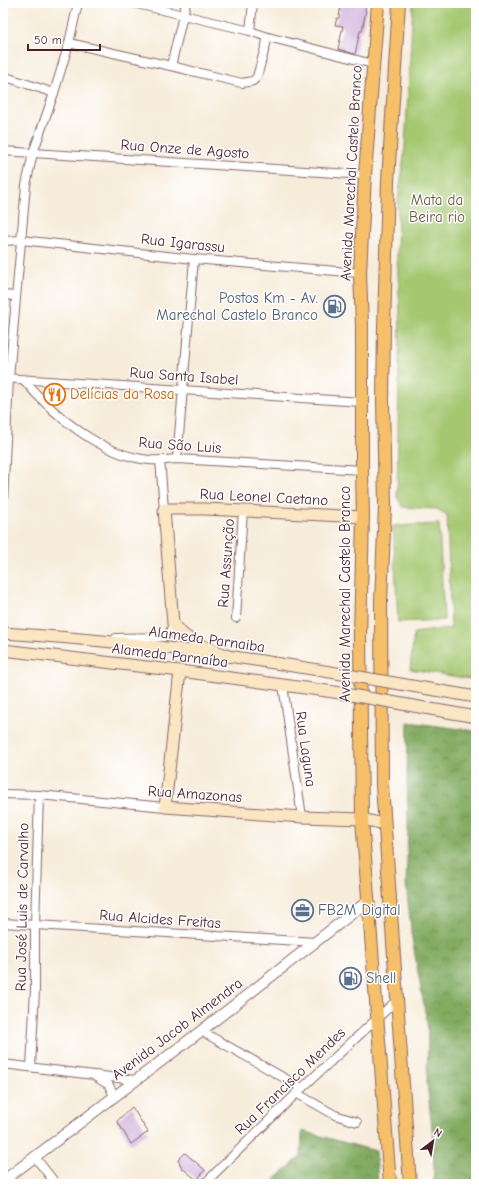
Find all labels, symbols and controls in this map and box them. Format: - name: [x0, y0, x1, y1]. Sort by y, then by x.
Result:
- scale bar: [28, 26, 100, 52]
- text: 50 m: [34, 33, 62, 47]
- street label: Avenida Marechal Castelo Branco: [336, 64, 366, 282]
- street label: Rua Onze de Agosto: [120, 136, 250, 162]
- park label: Mata da Beira rio: [409, 191, 465, 226]
- street label: Rua Igarassu: [140, 230, 226, 256]
- place label: Postos Km - Av. Marechal Castelo Branco: [156, 289, 318, 324]
- fuel station icon: Postos Km - Av. Marechal Castelo Branco: [321, 294, 347, 320]
- street label: Rua Santa Isabel: [129, 363, 239, 389]
- restaurant icon: Delícias da Rosa: [41, 381, 67, 407]
- place label: Delícias da Rosa: [70, 385, 175, 403]
- street label: Rua São Luis: [138, 433, 222, 457]
- street label: Rua Leonel Caetano: [199, 485, 329, 509]
- street label: Avenida Marechal Castelo Branco: [336, 486, 354, 702]
- street label: Rua Assunção: [214, 518, 238, 608]
- street label: Alameda Parnaiba: [148, 622, 266, 656]
- street label: Alameda Parnaíba: [111, 639, 229, 671]
- street label: Rua Laguna: [292, 710, 320, 788]
- street label: Rua Amazonas: [147, 782, 243, 806]
- street label: Rua José Luis de Carvalho: [12, 822, 32, 992]
- office icon: FB2M Digital: [290, 897, 316, 923]
- place label: FB2M Digital: [318, 901, 400, 919]
- street label: Rua Alcides Freitas: [99, 906, 221, 932]
- fuel station icon: Shell: [337, 965, 363, 991]
- place label: Shell: [366, 969, 396, 987]
- street label: Avenida Jacob Almendra: [108, 974, 246, 1084]
- street label: Rua Francisco Mendes: [231, 1024, 349, 1138]
- north arrow: [413, 1121, 453, 1161]
- text: N: [431, 1125, 444, 1140]

